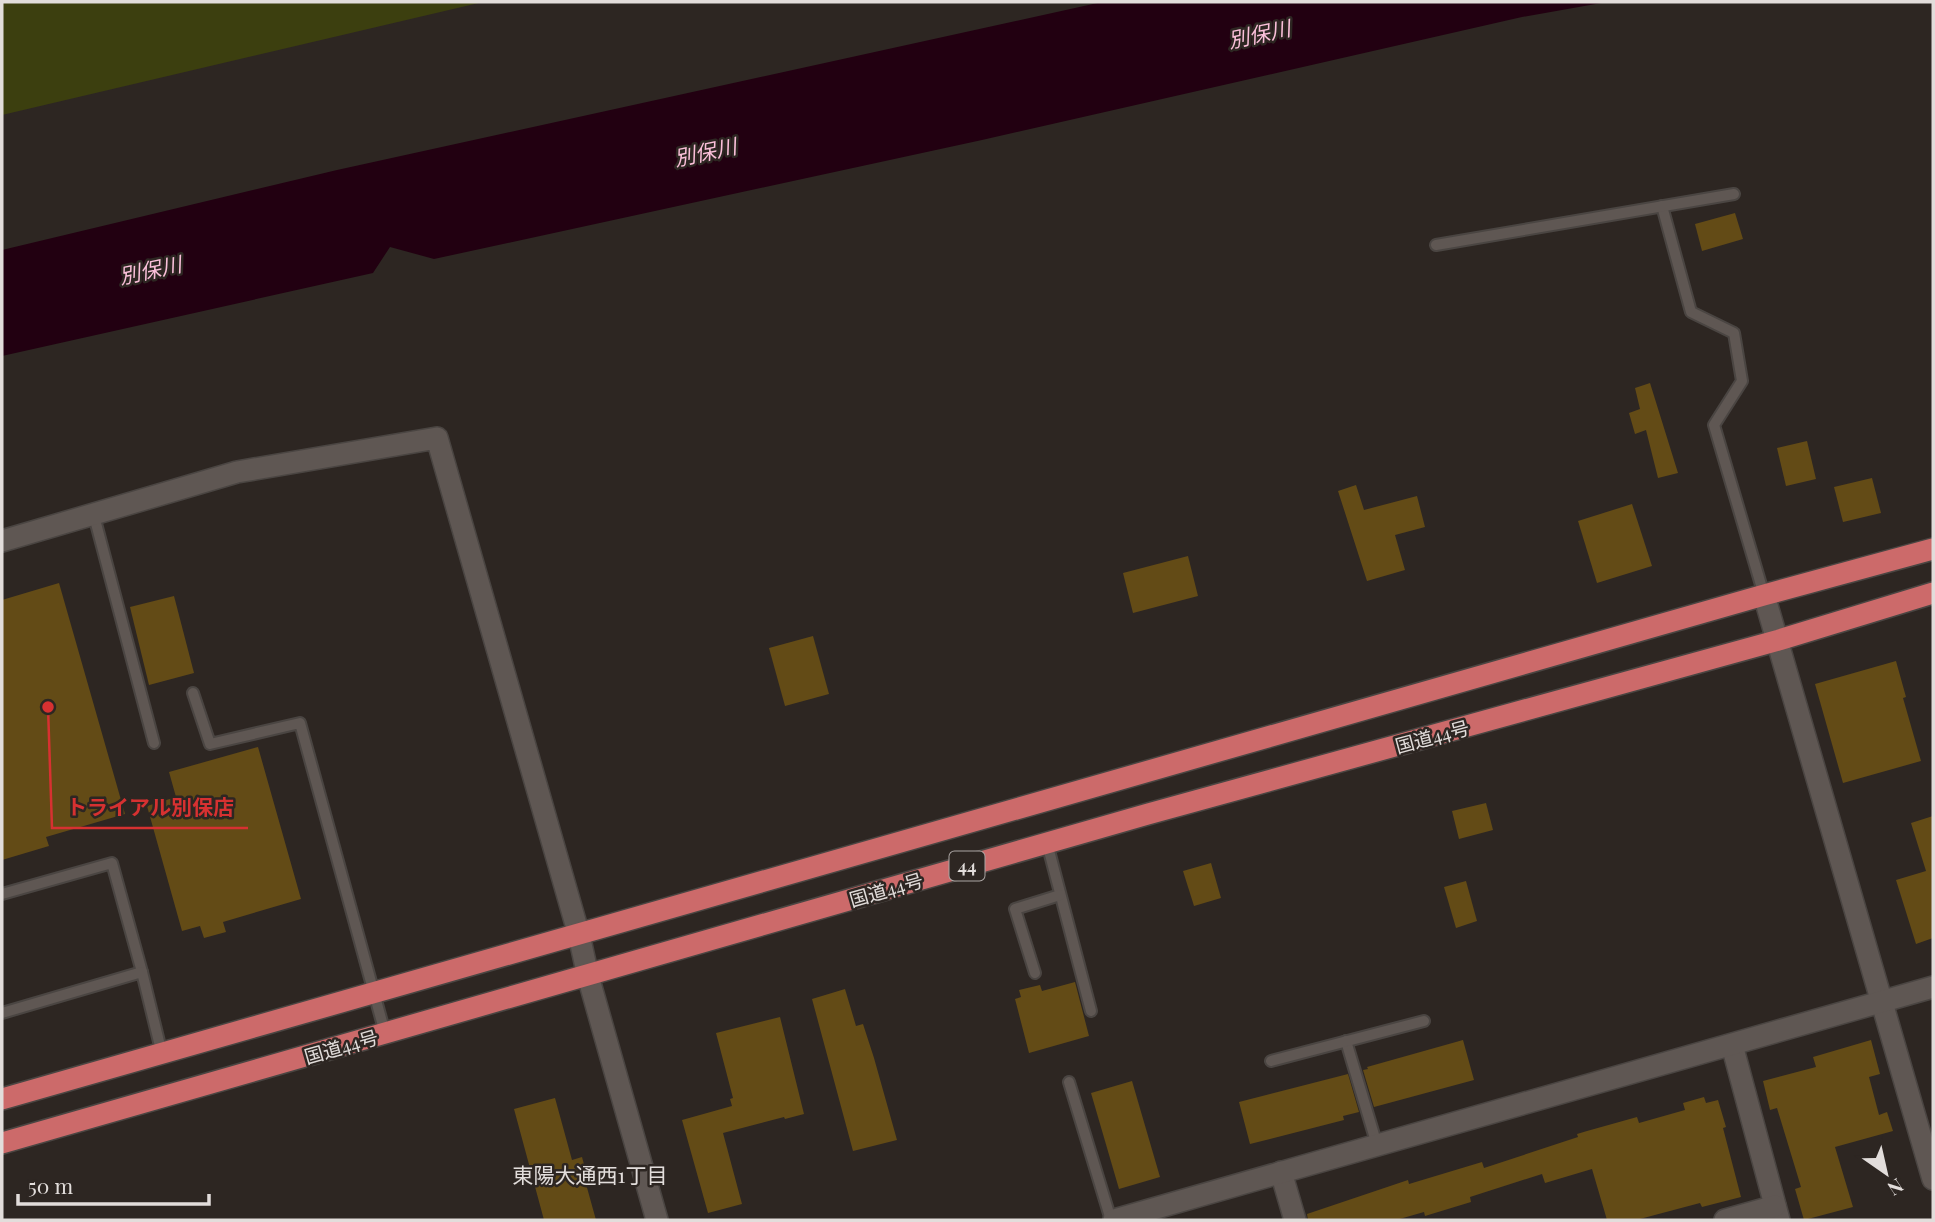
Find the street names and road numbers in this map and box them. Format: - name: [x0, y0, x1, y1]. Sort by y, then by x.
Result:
- street label: 国道44号: [1392, 714, 1472, 758]
- road number: 44: [950, 852, 984, 880]
- street label: 国道44号: [846, 866, 926, 912]
- street label: 国道44号: [301, 1023, 381, 1069]

